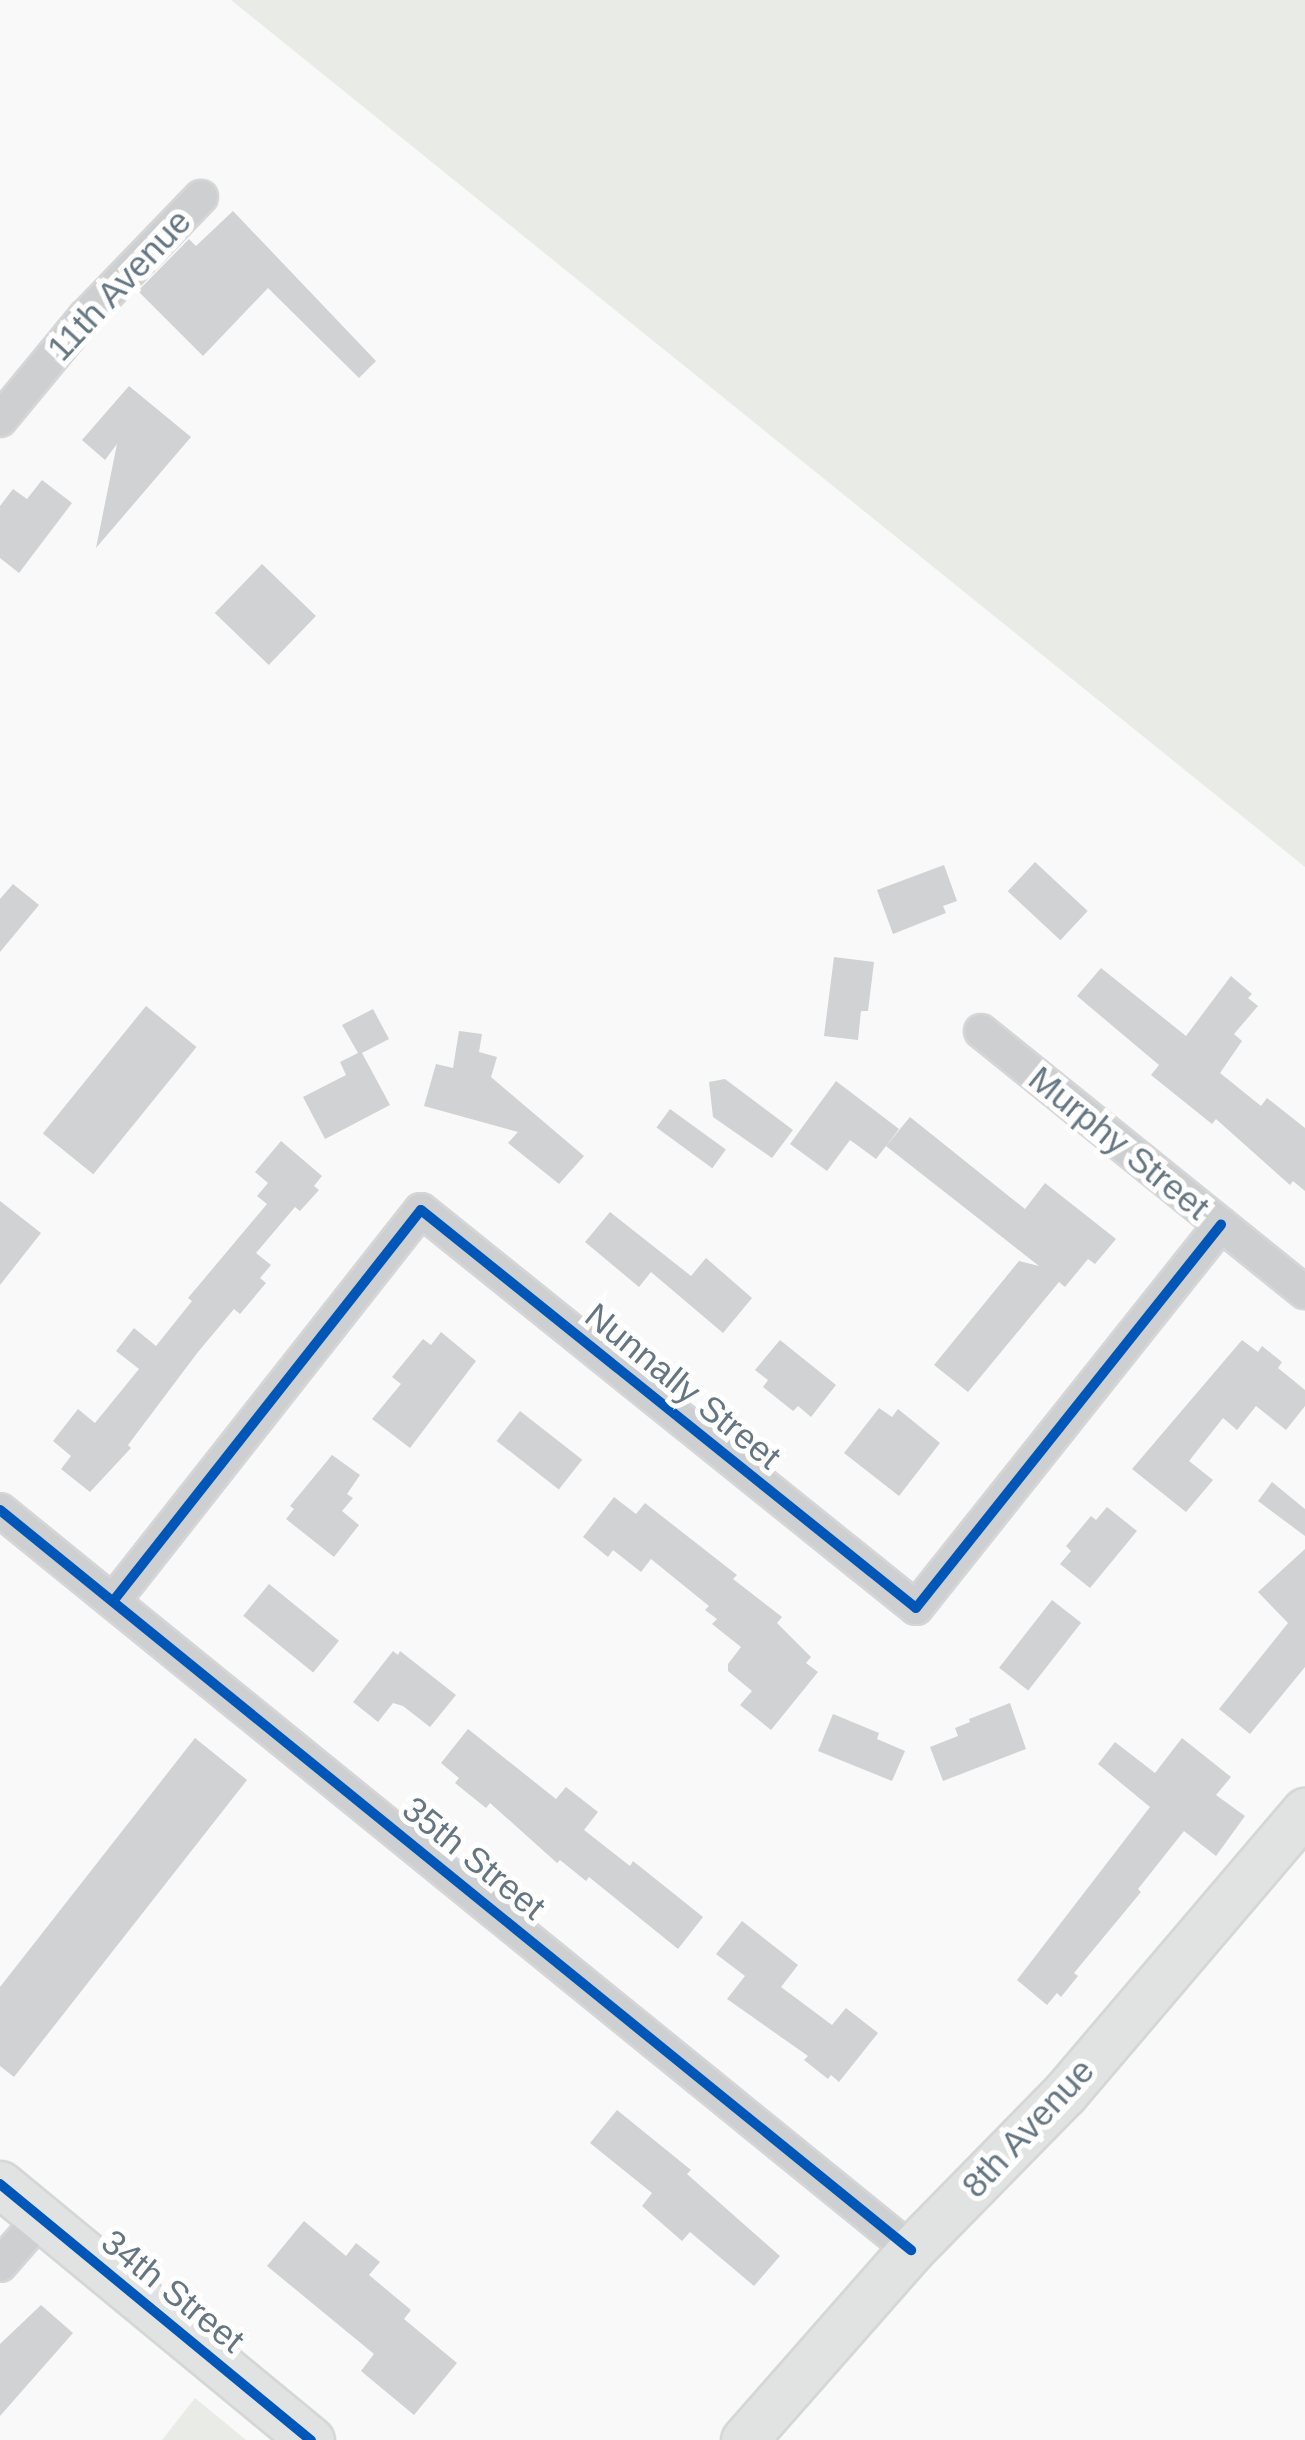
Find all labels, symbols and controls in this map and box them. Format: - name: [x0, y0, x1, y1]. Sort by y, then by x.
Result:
- street label: 11th Avenue: [38, 200, 200, 370]
- street label: Murphy Street: [1020, 1058, 1218, 1228]
- street label: Nunnally Street: [577, 1294, 789, 1478]
- street label: 35th Street: [394, 1788, 554, 1928]
- street label: 8th Avenue: [952, 2049, 1104, 2207]
- street label: 34th Street: [93, 2221, 253, 2361]

